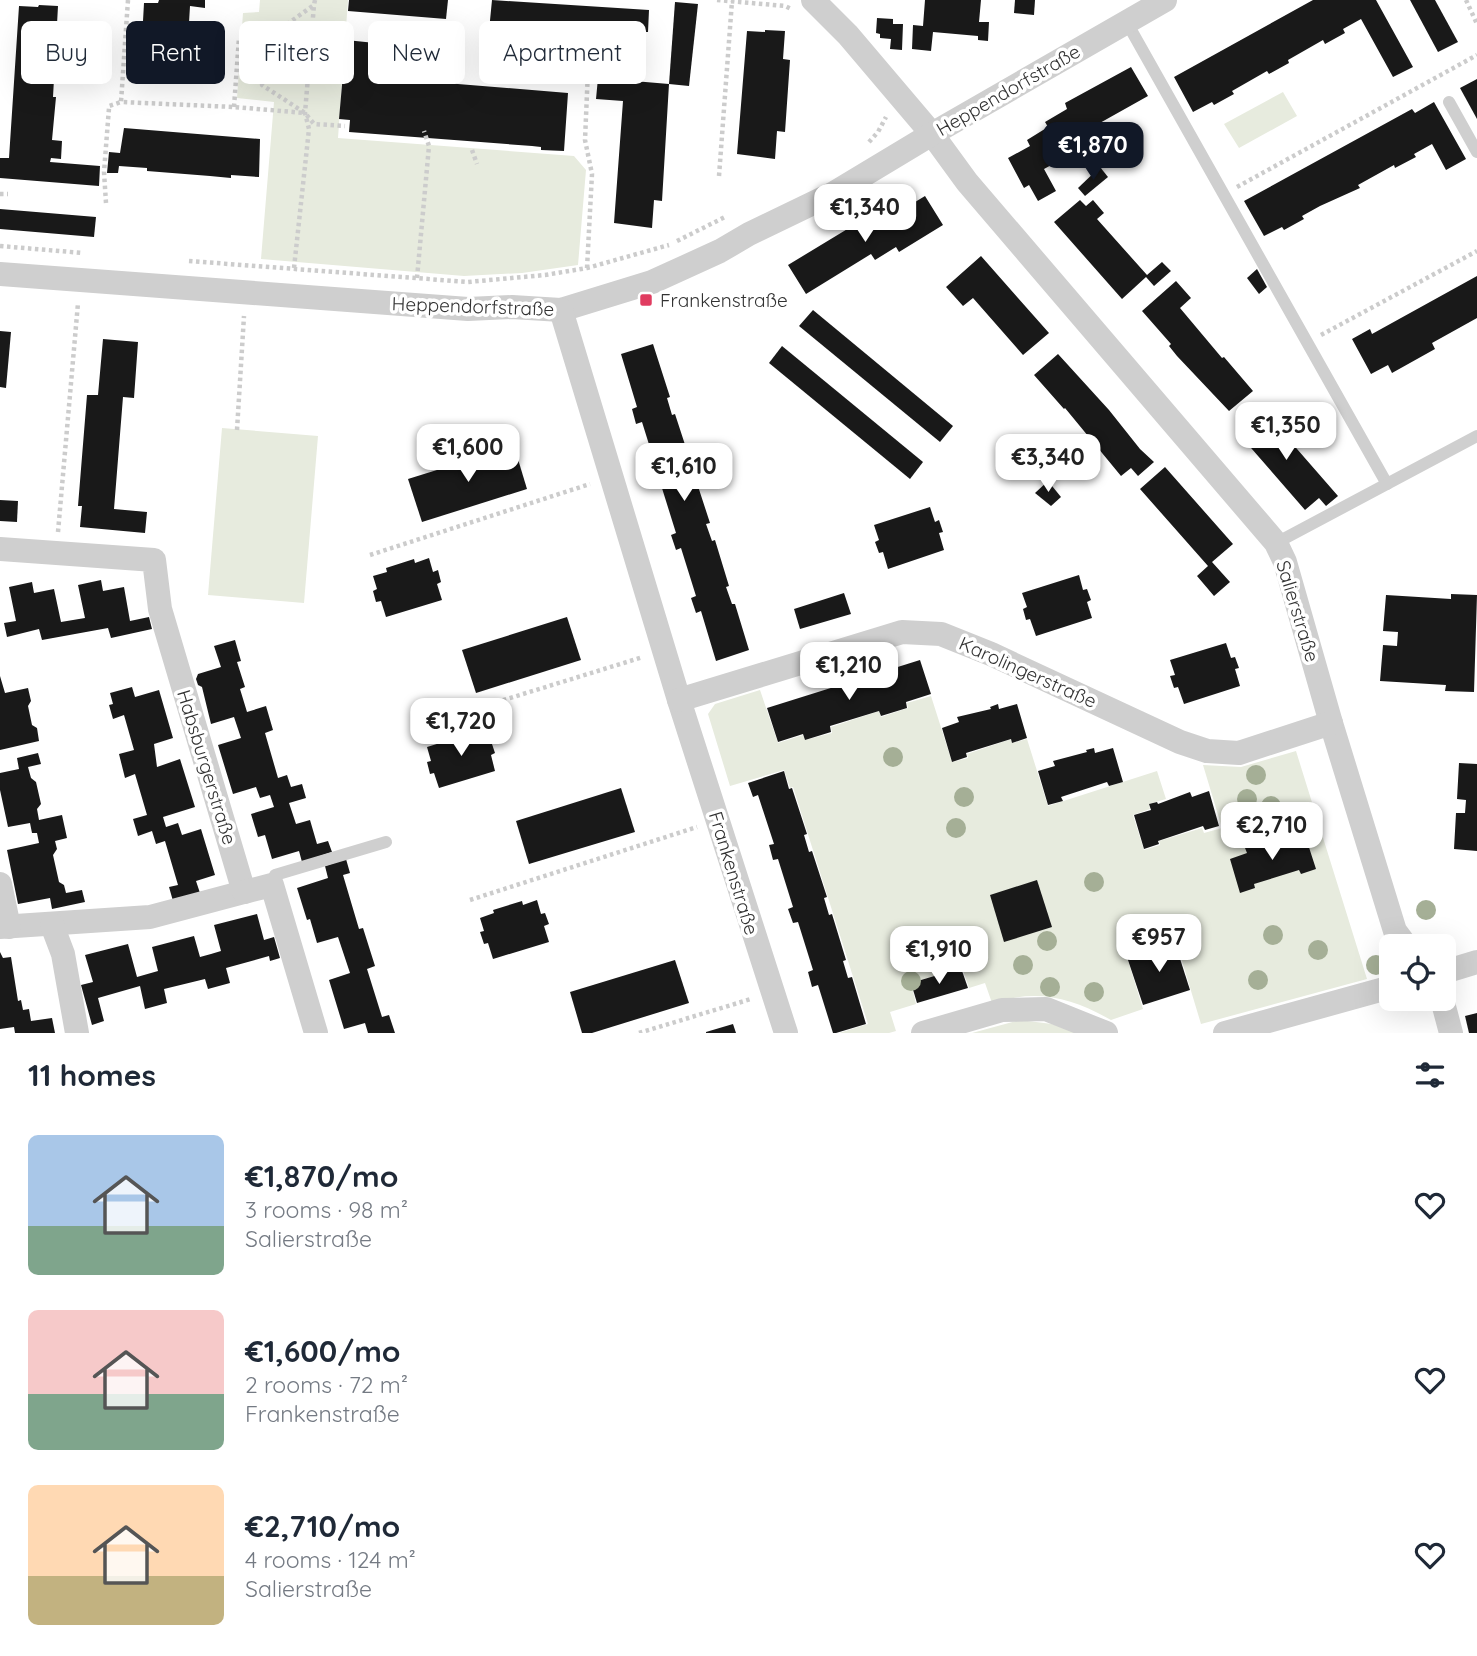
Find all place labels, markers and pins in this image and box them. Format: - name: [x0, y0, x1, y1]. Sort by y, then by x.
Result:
- pin: €1,870: [1036, 122, 1150, 182]
- pin: €1,340: [808, 184, 922, 244]
- place label: Frankenstraße: [660, 288, 788, 312]
- marker: Frankenstraße: [638, 292, 654, 308]
- pin: €1,350: [1229, 402, 1343, 462]
- pin: €1,600: [411, 424, 525, 484]
- pin: €3,340: [991, 434, 1105, 494]
- pin: €1,610: [627, 444, 741, 503]
- pin: €1,210: [792, 642, 906, 702]
- pin: €1,720: [404, 698, 518, 758]
- pin: €2,710: [1215, 802, 1329, 862]
- pin: €957: [1118, 914, 1200, 974]
- pin: €1,910: [882, 926, 996, 986]

